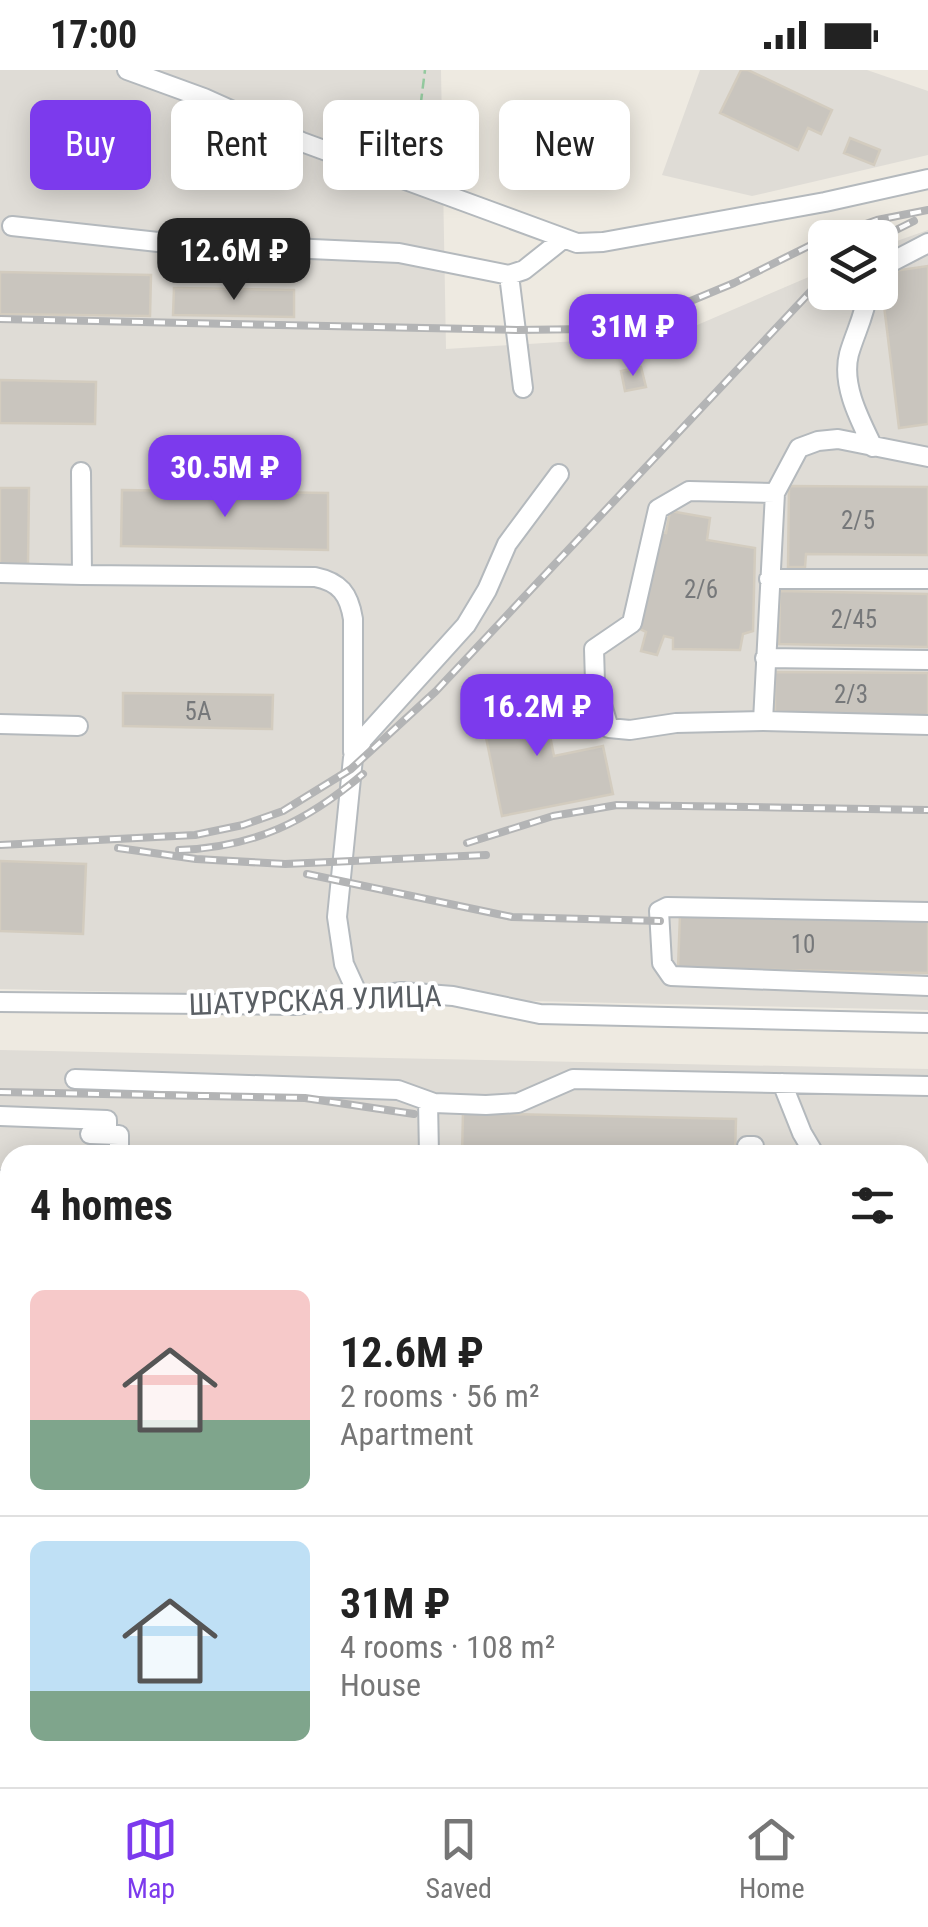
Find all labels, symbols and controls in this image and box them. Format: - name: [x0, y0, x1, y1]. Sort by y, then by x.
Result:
- text: 17:00: [50, 13, 137, 57]
- chip: Buy: [30, 100, 151, 190]
- chip: Rent: [171, 100, 303, 190]
- chip: Filters: [323, 100, 479, 190]
- chip: New: [499, 100, 630, 190]
- pin: 12.6M ₽: [142, 218, 326, 303]
- map controls: [808, 220, 898, 310]
- button: layers: [808, 220, 898, 310]
- text: 12.6M ₽: [179, 231, 289, 269]
- pin: 31M ₽: [563, 294, 703, 379]
- text: 31M ₽: [591, 307, 675, 345]
- pin: 30.5M ₽: [133, 435, 317, 520]
- text: 30.5M ₽: [170, 448, 280, 486]
- house number: 2/5: [841, 506, 875, 535]
- house number: 2/6: [684, 575, 718, 604]
- house number: 2/45: [831, 605, 877, 634]
- pin: 16.2M ₽: [445, 674, 629, 759]
- house number: 2/3: [834, 680, 868, 709]
- text: 16.2M ₽: [482, 687, 592, 725]
- house number: 5А: [185, 697, 211, 726]
- house number: 10: [791, 930, 815, 959]
- street label: ШАТУРСКАЯ УЛИЦА: [188, 978, 442, 1022]
- icon: filters: [845, 1178, 900, 1233]
- text: 4 homes: [30, 1181, 173, 1230]
- text: 12.6M ₽: [340, 1328, 484, 1377]
- icon: home: [110, 1330, 230, 1450]
- text: 2 rooms · 56 m²: [340, 1377, 539, 1415]
- text: Apartment: [340, 1415, 474, 1453]
- text: 31M ₽: [340, 1579, 450, 1628]
- icon: home: [110, 1581, 230, 1701]
- text: 4 rooms · 108 m²: [340, 1628, 555, 1666]
- text: House: [340, 1666, 421, 1704]
- tab: Map: [123, 1812, 178, 1905]
- tab: Saved: [425, 1812, 492, 1905]
- tab: Home: [739, 1812, 805, 1905]

